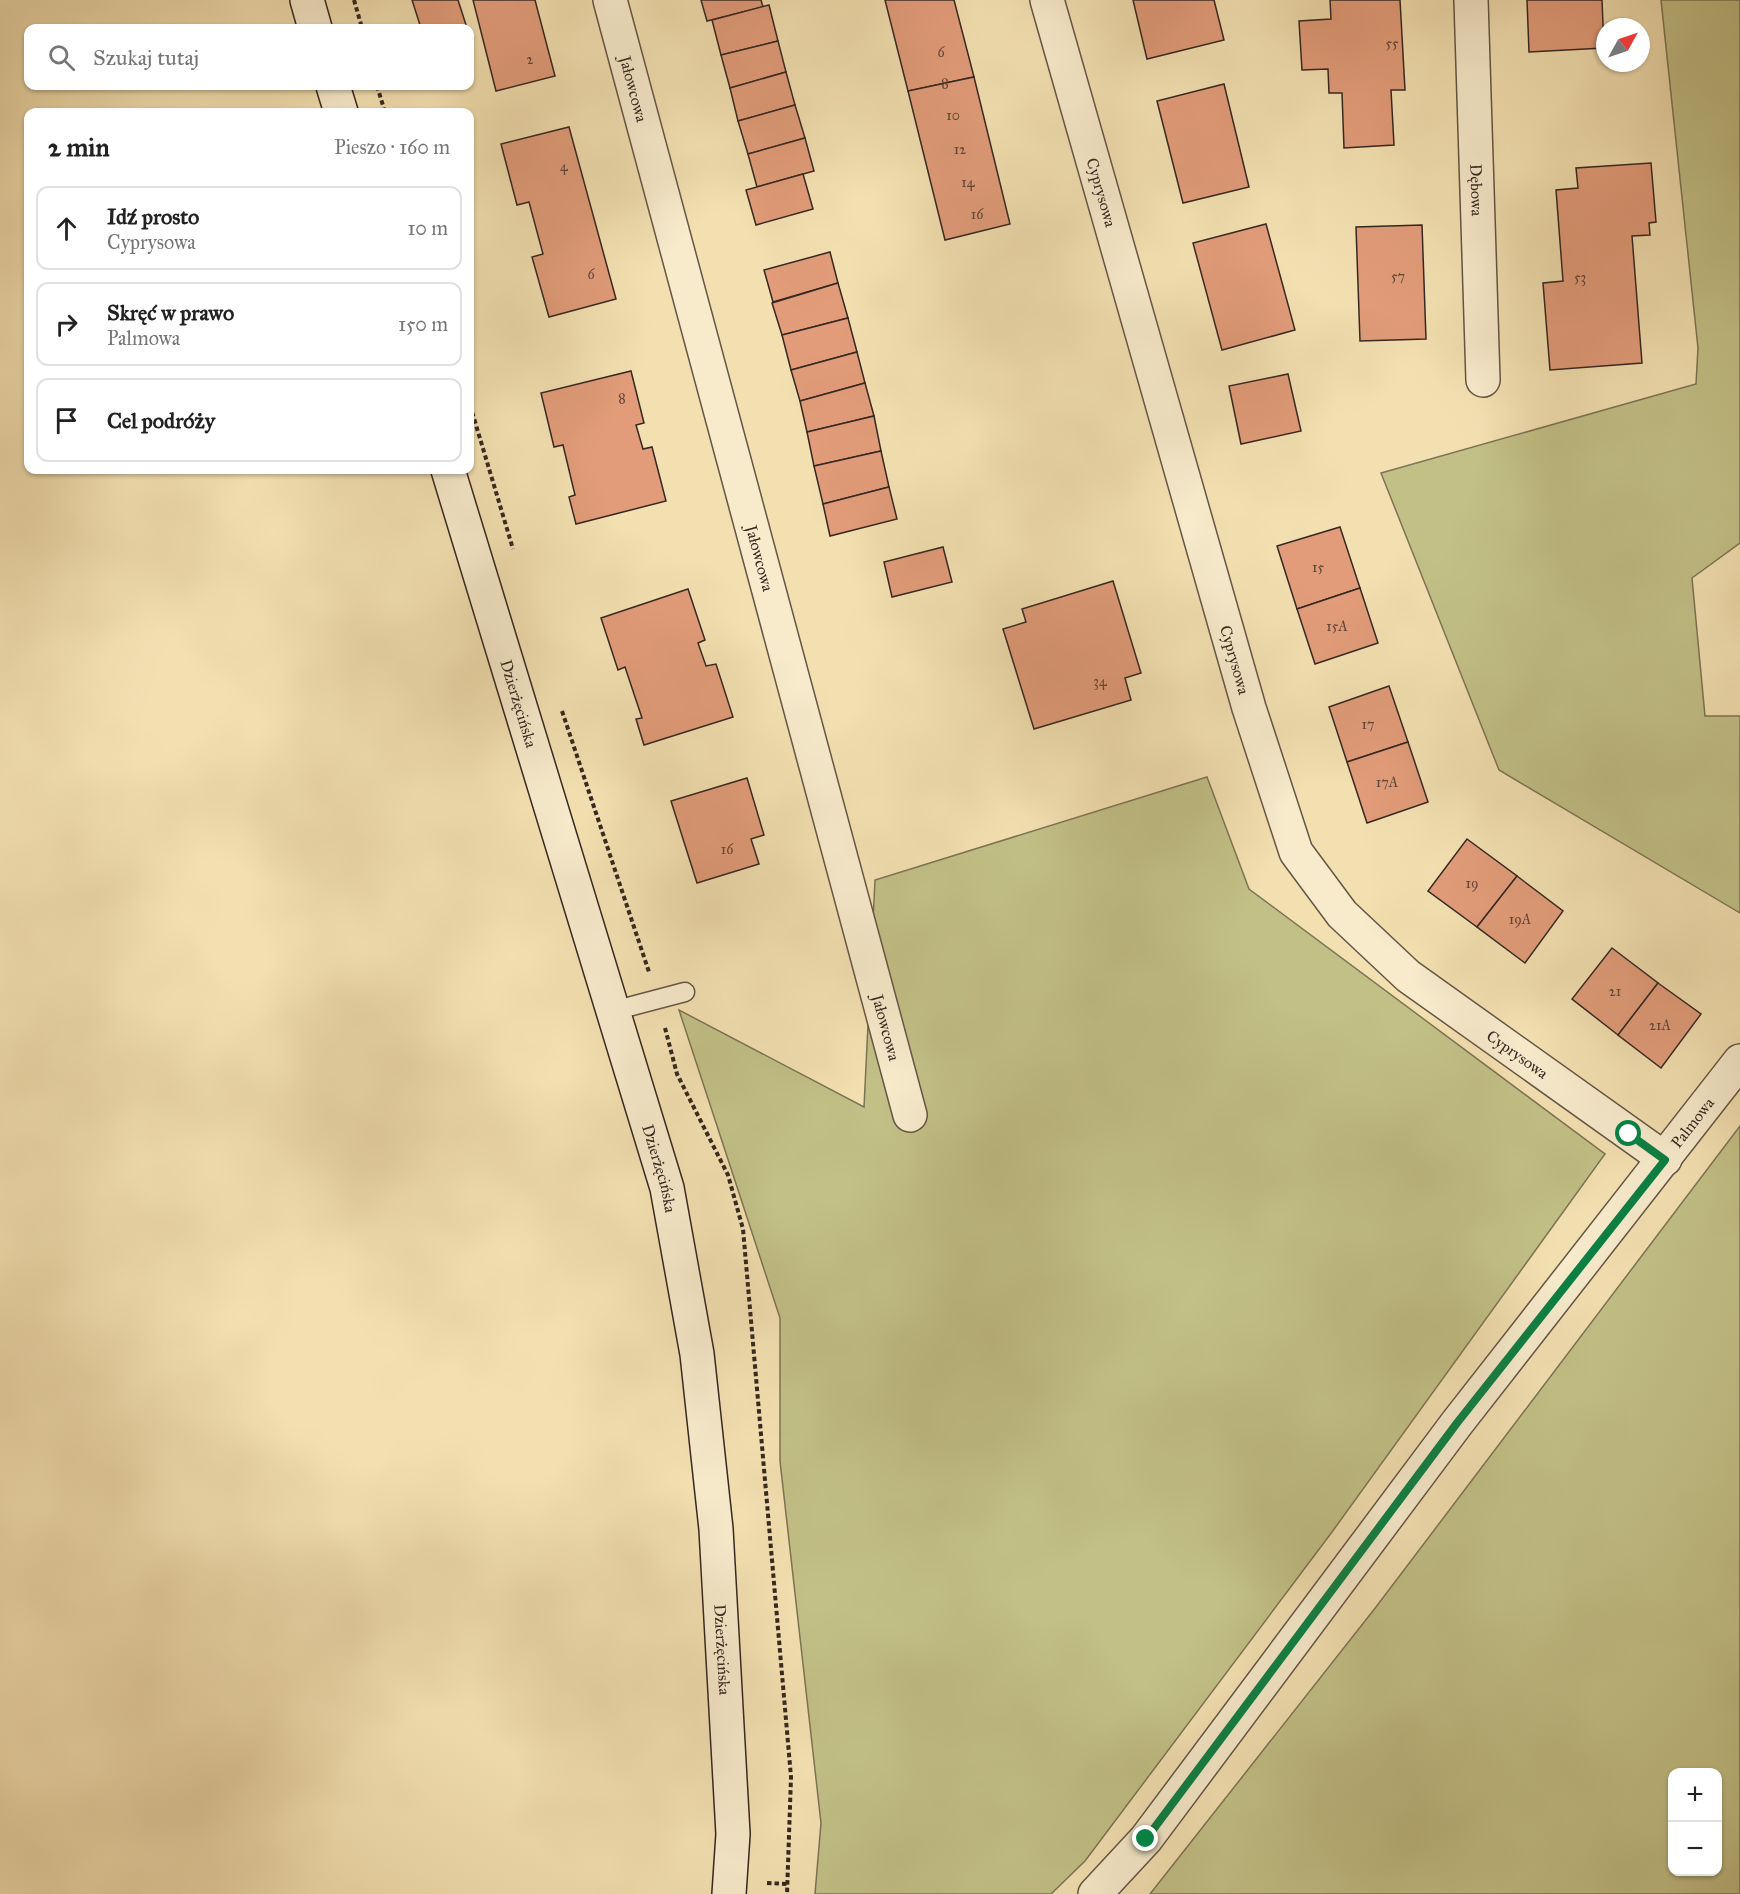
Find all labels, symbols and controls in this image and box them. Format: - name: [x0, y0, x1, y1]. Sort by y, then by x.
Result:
- north arrow: [1596, 18, 1650, 72]
- search box: [24, 24, 474, 90]
- house number: 55: [1385, 35, 1399, 52]
- icon: search: [45, 41, 78, 74]
- text: Szukaj tutaj: [93, 44, 199, 71]
- house number: 6: [937, 44, 945, 61]
- house number: 2: [527, 51, 534, 68]
- street label: Jałowcowa: [614, 52, 652, 124]
- house number: 8: [941, 75, 949, 92]
- house number: 10: [946, 107, 960, 124]
- text: 2 min: [48, 131, 109, 163]
- text: Pieszo · 160 m: [334, 135, 450, 159]
- house number: 12: [954, 141, 966, 158]
- street label: Cyprysowa: [1083, 156, 1121, 229]
- house number: 4: [560, 158, 569, 175]
- street label: Dębowa: [1467, 163, 1487, 217]
- house number: 14: [961, 174, 976, 191]
- text: Idź prosto: [107, 203, 199, 230]
- house number: 16: [971, 206, 984, 223]
- icon: ahead: [50, 212, 83, 245]
- text: 10 m: [407, 216, 448, 240]
- text: Cyprysowa: [107, 230, 196, 254]
- house number: 6: [587, 266, 595, 283]
- house number: 57: [1391, 268, 1405, 285]
- house number: 53: [1574, 269, 1586, 286]
- text: Skręć w prawo: [107, 299, 234, 326]
- icon: right: [50, 308, 83, 341]
- text: 150 m: [398, 312, 448, 336]
- text: Palmowa: [107, 326, 180, 350]
- house number: 8: [618, 390, 626, 407]
- icon: arrive: [50, 404, 83, 437]
- text: Cel podróży: [107, 407, 215, 434]
- street label: Jałowcowa: [741, 521, 778, 594]
- house number: 15: [1312, 559, 1324, 576]
- house number: 15A: [1326, 618, 1348, 635]
- street label: Cyprysowa: [1216, 623, 1254, 697]
- street label: Dzierżęcińska: [497, 657, 542, 750]
- house number: 34: [1093, 673, 1108, 690]
- house number: 17: [1361, 716, 1375, 733]
- house number: 17A: [1376, 774, 1399, 791]
- house number: 16: [721, 841, 734, 858]
- house number: 19: [1466, 875, 1478, 892]
- house number: 19A: [1509, 911, 1532, 928]
- house number: 21: [1609, 983, 1622, 1000]
- street label: Jałowcowa: [867, 990, 904, 1063]
- house number: 21A: [1649, 1017, 1671, 1034]
- street label: Cyprysowa: [1483, 1026, 1552, 1082]
- street label: Palmowa: [1666, 1093, 1718, 1151]
- route start: [1615, 1120, 1641, 1146]
- street label: Dzierżęcińska: [639, 1122, 681, 1214]
- street label: Dzierżęcińska: [711, 1604, 735, 1696]
- map controls: [1668, 1768, 1722, 1876]
- button: +: [1668, 1768, 1722, 1822]
- button: −: [1668, 1822, 1722, 1876]
- route end: [1132, 1825, 1158, 1851]

